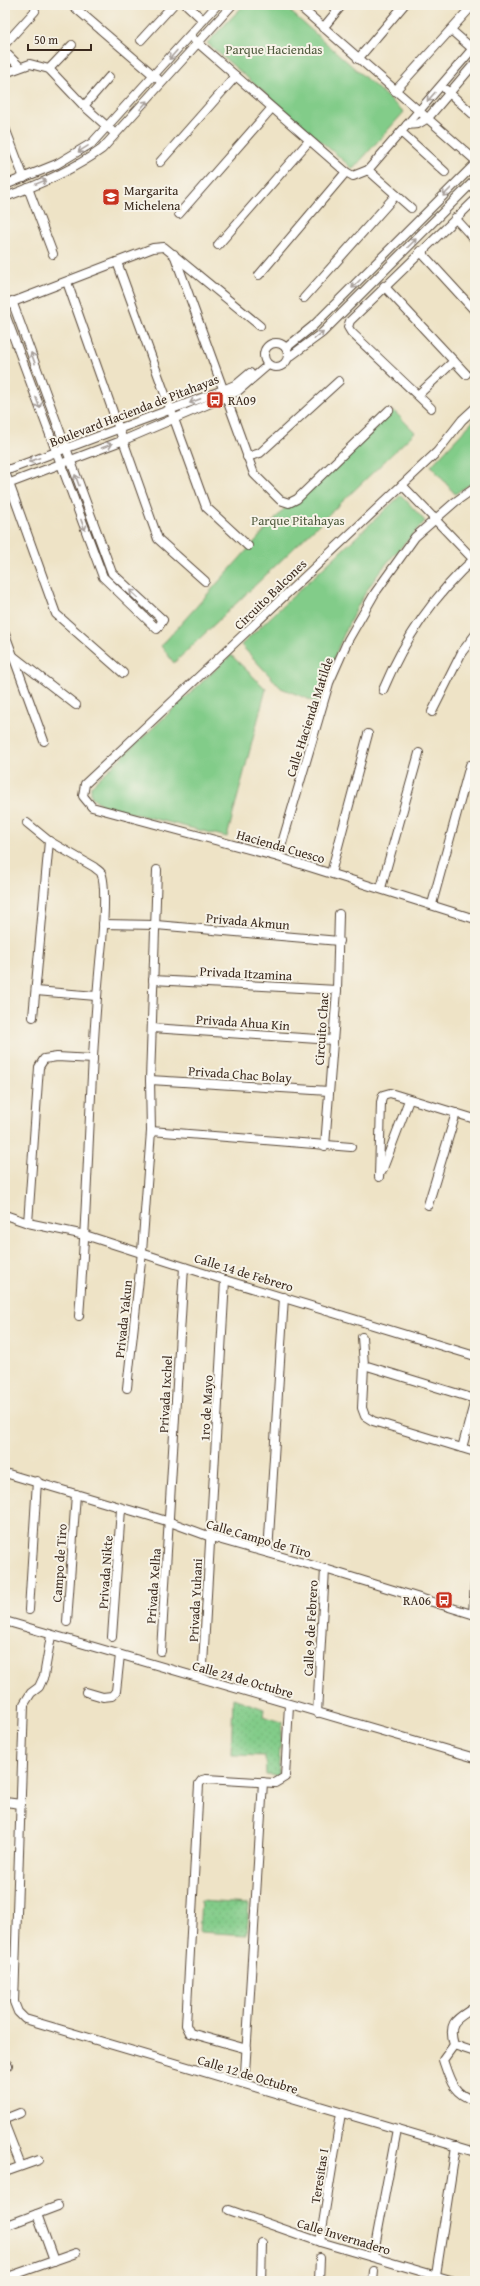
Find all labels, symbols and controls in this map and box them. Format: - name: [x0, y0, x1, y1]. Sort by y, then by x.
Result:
- scale bar: [28, 26, 91, 52]
- text: 50 m: [34, 31, 58, 48]
- park label: Parque Haciendas: [226, 40, 322, 59]
- one-way arrow: [168, 50, 177, 61]
- one-way arrow: [426, 92, 436, 102]
- one-way arrow: [139, 100, 148, 110]
- one-way arrow: [78, 145, 89, 153]
- one-way arrow: [35, 178, 47, 186]
- place label: Margarita Michelena: [124, 181, 181, 215]
- school or university icon: Margarita Michelena: [101, 187, 121, 207]
- one-way arrow: [443, 187, 452, 197]
- one-way arrow: [407, 238, 417, 248]
- one-way arrow: [351, 279, 361, 289]
- one-way arrow: [314, 330, 325, 339]
- one-way arrow: [28, 352, 36, 364]
- street label: Boulevard Hacienda de Pitahayas: [47, 369, 222, 452]
- bus stop icon: RA09: [205, 390, 225, 410]
- place label: RA09: [228, 391, 256, 410]
- one-way arrow: [34, 397, 42, 409]
- one-way arrow: [190, 397, 202, 405]
- one-way arrow: [100, 442, 113, 449]
- one-way arrow: [28, 457, 40, 465]
- one-way arrow: [73, 474, 81, 486]
- park label: Parque Pitahayas: [251, 511, 345, 530]
- one-way arrow: [80, 519, 88, 531]
- street label: Circuito Balcones: [230, 555, 311, 634]
- one-way arrow: [129, 589, 139, 599]
- street label: Calle Hacienda Matilde: [281, 655, 338, 779]
- street label: Hacienda Cuesco: [234, 825, 328, 868]
- street label: Privada Akmun: [205, 908, 291, 935]
- street label: Privada Itzamina: [199, 962, 293, 985]
- street label: Circuito Chac: [309, 992, 334, 1066]
- street label: Privada Ahua Kin: [195, 1010, 291, 1035]
- street label: Privada Chac Bolay: [188, 1061, 293, 1088]
- street label: Calle 14 de Febrero: [192, 1248, 296, 1297]
- street label: Privada Yakun: [110, 1278, 137, 1359]
- street label: Privada Ixchel: [154, 1354, 177, 1433]
- street label: 1ro de Mayo: [195, 1374, 218, 1442]
- street label: Calle Campo de Tiro: [204, 1514, 314, 1563]
- street label: Campo de Tiro: [47, 1523, 72, 1603]
- street label: Privada Nikte: [93, 1535, 118, 1609]
- street label: Privada Xelha: [141, 1547, 166, 1624]
- street label: Privada Yuhani: [184, 1557, 207, 1642]
- street label: Calle 9 de Febrero: [298, 1579, 323, 1677]
- bus stop icon: RA06: [434, 1590, 454, 1610]
- place label: RA06: [403, 1591, 431, 1610]
- street label: Calle 24 de Octubre: [190, 1656, 295, 1703]
- street label: Calle 12 de Octubre: [195, 2050, 300, 2099]
- street label: Teresitas I: [306, 2147, 333, 2205]
- street label: Calle Invernadero: [295, 2213, 393, 2260]

